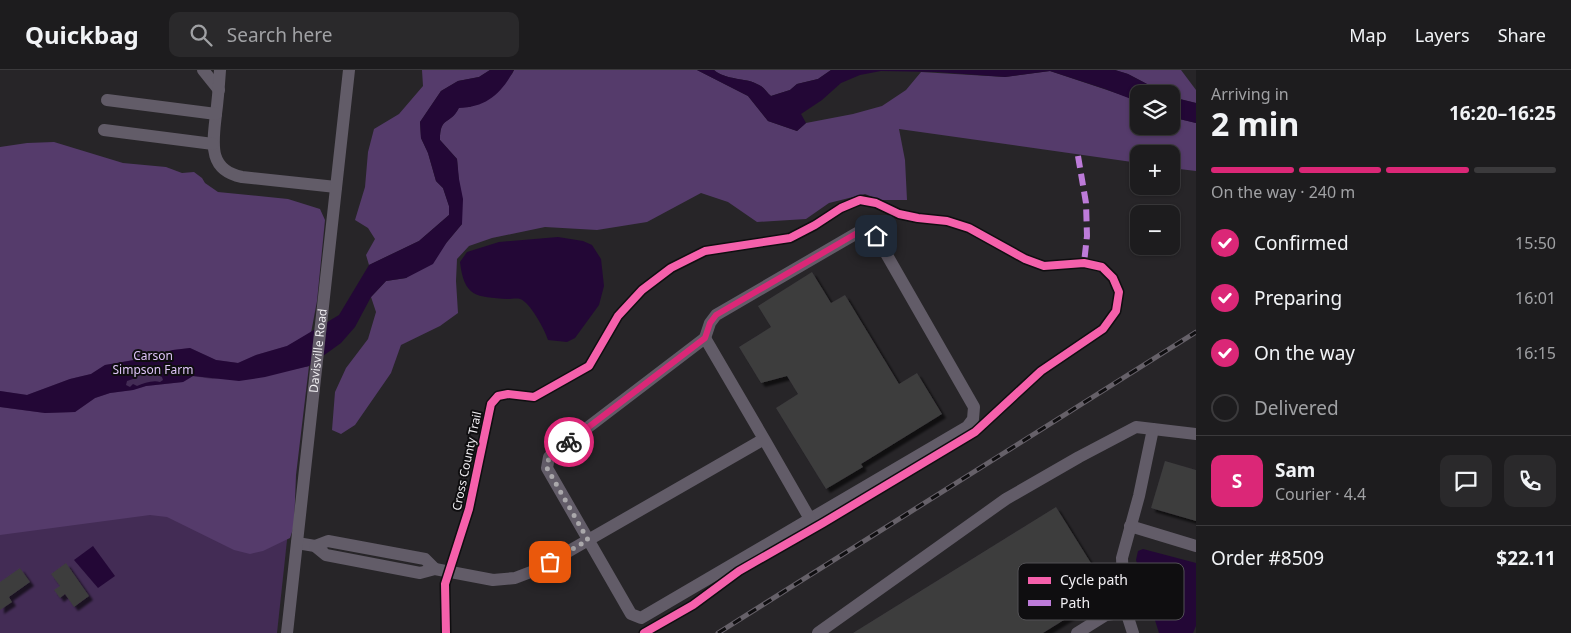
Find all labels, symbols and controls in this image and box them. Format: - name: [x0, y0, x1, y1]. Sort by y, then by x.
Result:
- search box: [169, 12, 519, 57]
- text: Quickbag: [25, 18, 139, 51]
- icon: search: [187, 21, 215, 49]
- text: Search here: [227, 22, 332, 48]
- text: Map: [1349, 23, 1387, 47]
- text: Layers: [1415, 23, 1470, 47]
- text: Share: [1498, 23, 1546, 47]
- text: Arriving in: [1211, 83, 1289, 105]
- map controls: [1130, 85, 1180, 255]
- button: layers: [1130, 85, 1180, 135]
- text: 16:20–16:25: [1449, 100, 1556, 126]
- text: 2 min: [1211, 102, 1299, 145]
- button: +: [1130, 145, 1180, 195]
- text: On the way · 240 m: [1211, 181, 1355, 203]
- button: −: [1130, 205, 1180, 255]
- pin: [855, 215, 897, 257]
- icon: home: [862, 222, 890, 250]
- icon: check: [1211, 229, 1239, 257]
- text: Confirmed: [1254, 230, 1349, 256]
- text: 15:50: [1515, 232, 1556, 254]
- icon: check: [1211, 284, 1239, 312]
- text: Preparing: [1254, 285, 1342, 311]
- text: 16:01: [1515, 287, 1556, 309]
- street label: Davisville Road: [305, 308, 331, 394]
- icon: check: [1211, 339, 1239, 367]
- text: On the way: [1254, 340, 1355, 366]
- text: 16:15: [1515, 342, 1556, 364]
- park label: Carson Simpson Farm: [113, 347, 193, 378]
- text: Delivered: [1254, 395, 1339, 421]
- street label: Cross County Trail: [448, 410, 485, 512]
- courier: [544, 417, 594, 467]
- icon: bike: [555, 428, 583, 456]
- button: chat: [1440, 455, 1492, 507]
- button: phone: [1504, 455, 1556, 507]
- text: Sam: [1275, 457, 1315, 483]
- text: S: [1232, 468, 1242, 494]
- text: Courier · 4.4: [1275, 483, 1366, 505]
- pin: [529, 541, 571, 583]
- text: Order #8509: [1211, 545, 1324, 571]
- text: $22.11: [1496, 545, 1556, 571]
- icon: bag: [536, 548, 564, 576]
- legend: [1018, 563, 1184, 620]
- text: Cycle path: [1060, 570, 1128, 589]
- text: Path: [1060, 593, 1090, 612]

